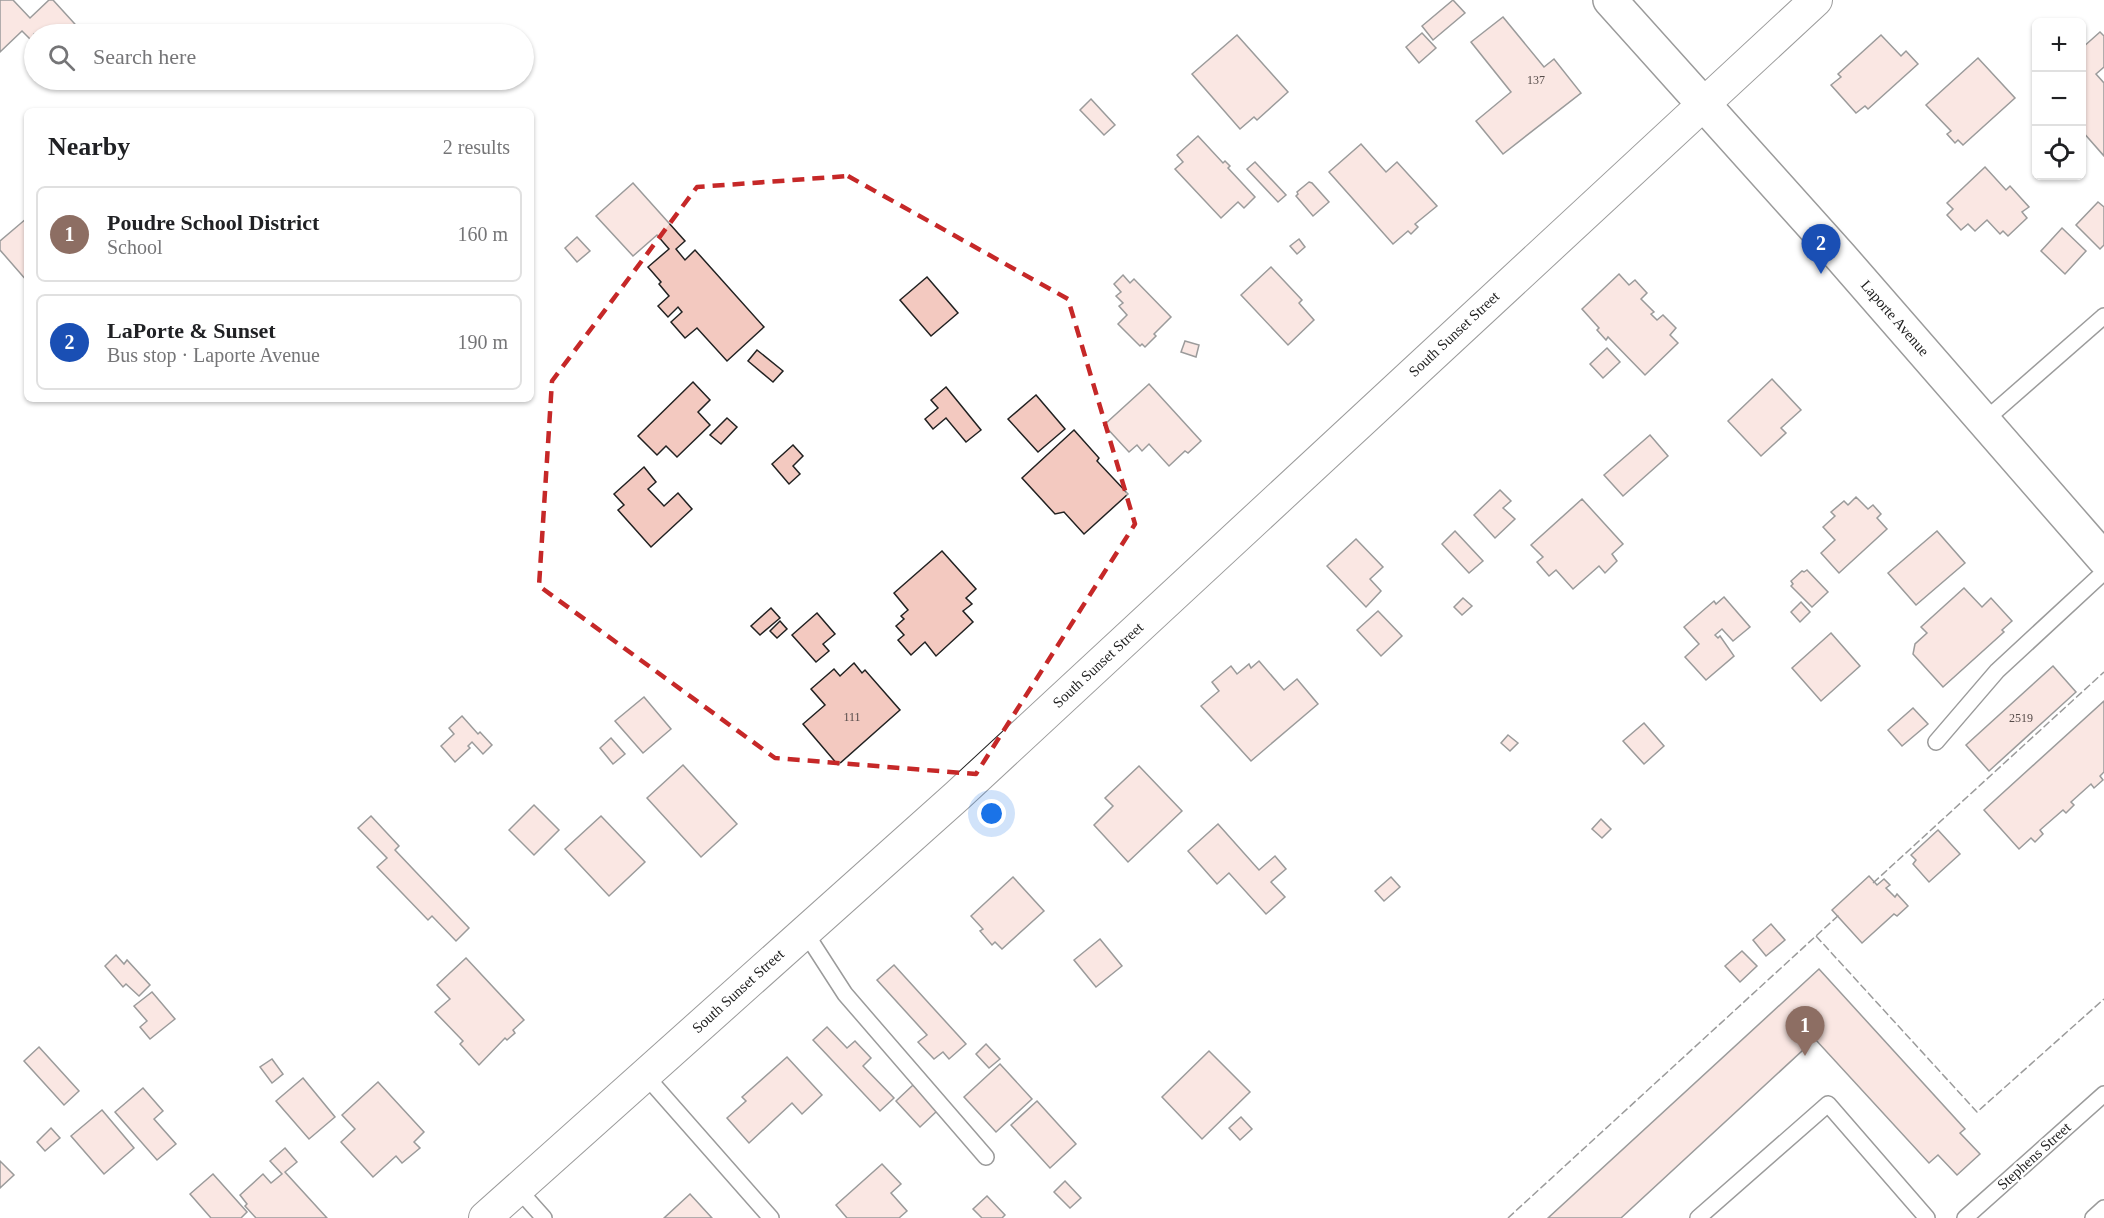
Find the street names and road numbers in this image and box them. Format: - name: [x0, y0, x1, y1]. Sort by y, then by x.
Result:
- street label: Laporte Avenue: [1858, 277, 1932, 359]
- street label: South Sunset Street: [1406, 288, 1503, 380]
- street label: South Sunset Street: [1050, 619, 1147, 711]
- street label: South Sunset Street: [689, 945, 788, 1036]
- street label: Stephens Street: [1994, 1118, 2074, 1193]

